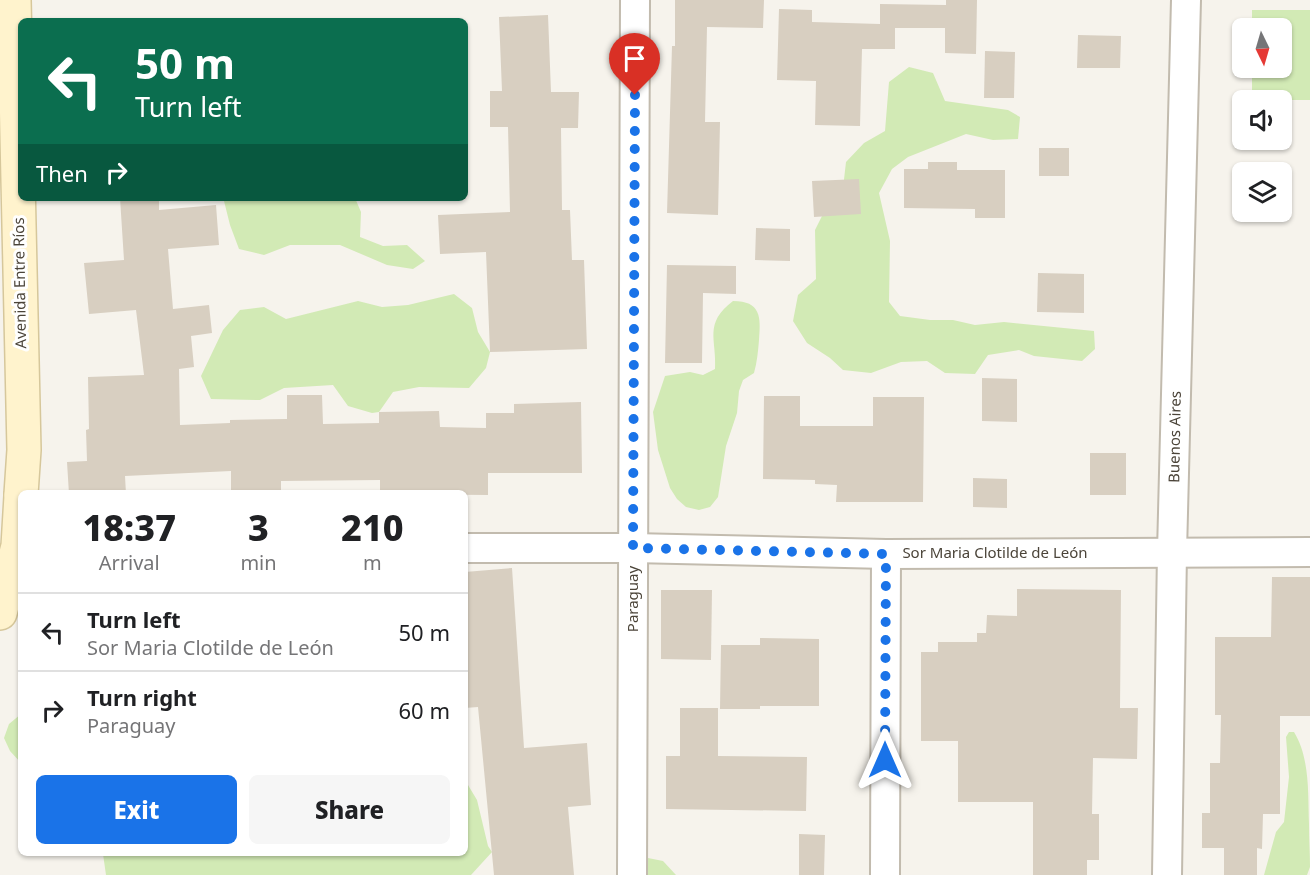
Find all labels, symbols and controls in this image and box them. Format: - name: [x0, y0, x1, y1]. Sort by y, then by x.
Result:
- north arrow: [1232, 18, 1292, 78]
- map controls: [1232, 18, 1292, 222]
- pin: [609, 33, 660, 95]
- text: 50 m: [135, 34, 235, 91]
- icon: left: [36, 42, 114, 120]
- icon: arrive: [618, 42, 651, 75]
- text: Turn left: [135, 88, 241, 125]
- button: sound: [1232, 90, 1292, 150]
- icon: right: [100, 156, 133, 189]
- text: Then: [36, 158, 88, 188]
- button: layers: [1232, 162, 1292, 222]
- street label: Avenida Entre Ríos: [8, 217, 30, 349]
- street label: Buenos Aires: [1163, 391, 1185, 483]
- text: 18:37: [82, 503, 176, 552]
- text: 3: [248, 503, 269, 552]
- text: 210: [341, 503, 404, 552]
- street label: Sor Maria Clotilde de León: [902, 542, 1088, 562]
- text: Arrival: [99, 549, 160, 576]
- text: min: [240, 549, 277, 576]
- text: m: [363, 549, 382, 576]
- street label: Paraguay: [622, 565, 642, 632]
- text: Turn left: [87, 604, 181, 634]
- icon: left: [36, 616, 69, 649]
- text: 50 m: [399, 617, 450, 647]
- text: Sor Maria Clotilde de León: [87, 634, 334, 661]
- text: Turn right: [87, 682, 197, 712]
- icon: right: [36, 694, 69, 727]
- text: 60 m: [399, 695, 450, 725]
- text: Paraguay: [87, 712, 175, 739]
- position arrow: [853, 728, 917, 792]
- button: Exit: [36, 775, 237, 844]
- button: Share: [249, 775, 450, 844]

